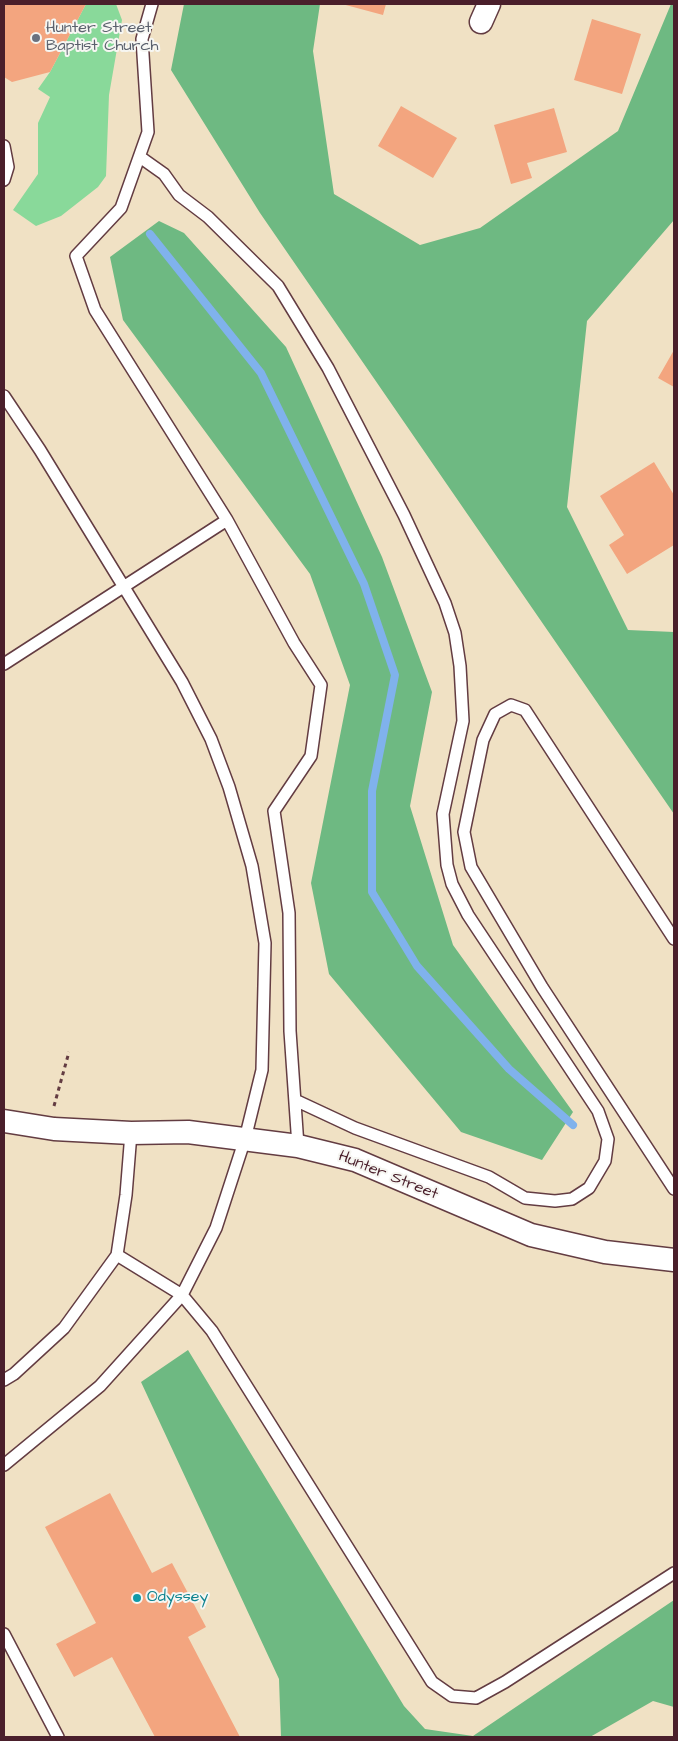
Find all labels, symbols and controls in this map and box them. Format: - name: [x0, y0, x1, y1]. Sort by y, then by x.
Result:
- place label: Hunter Street Baptist Church: [46, 19, 158, 57]
- marker: Hunter Street Baptist Church: [30, 32, 42, 44]
- street label: Hunter Street: [335, 1147, 441, 1205]
- place label: Odyssey: [147, 1588, 208, 1608]
- marker: Odyssey: [131, 1592, 143, 1604]

